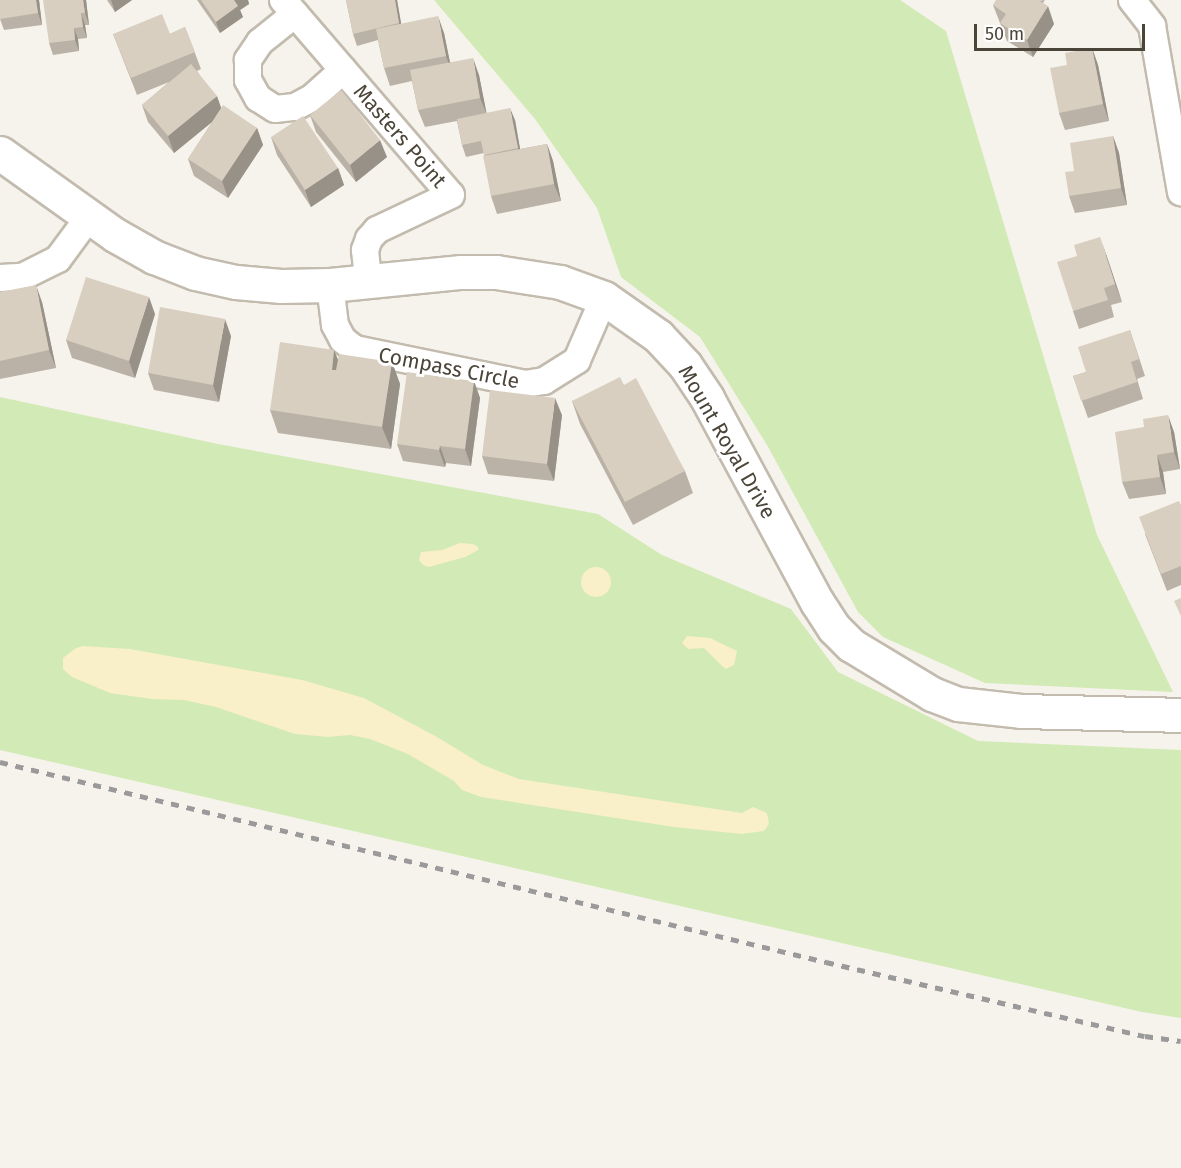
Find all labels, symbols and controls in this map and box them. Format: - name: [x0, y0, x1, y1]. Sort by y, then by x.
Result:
- scale bar: [977, 12, 1148, 50]
- text: 50 m: [985, 23, 1024, 45]
- street label: Masters Point: [348, 79, 452, 193]
- street label: Compass Circle: [377, 342, 521, 394]
- street label: Mount Royal Drive: [673, 361, 781, 523]

